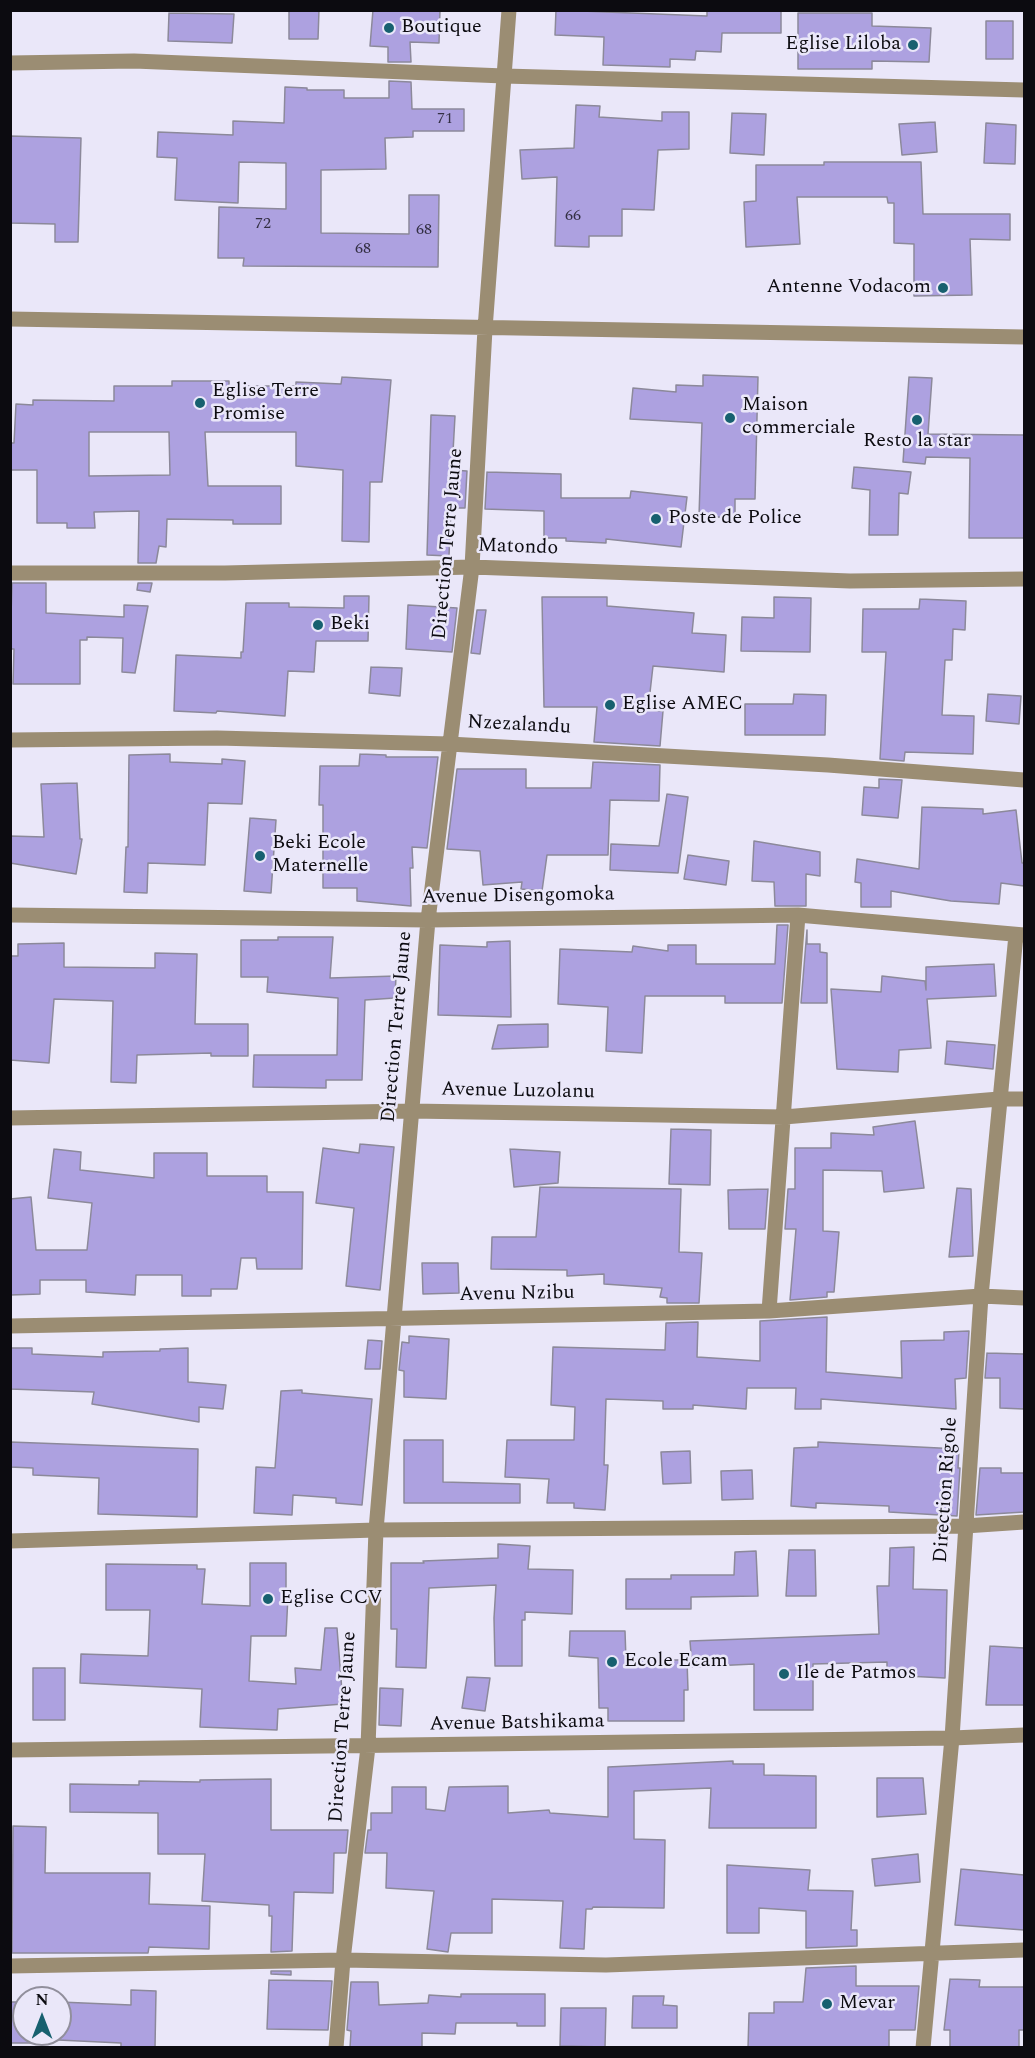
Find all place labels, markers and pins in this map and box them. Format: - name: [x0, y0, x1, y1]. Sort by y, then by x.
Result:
- place label: Boutique: [401, 16, 482, 40]
- marker: Boutique: [382, 21, 396, 35]
- place label: Eglise Liloba: [785, 33, 901, 57]
- marker: Eglise Liloba: [906, 38, 920, 52]
- place label: Antenne Vodacom: [766, 276, 931, 300]
- marker: Antenne Vodacom: [936, 281, 950, 295]
- place label: Eglise Terre Promise: [212, 380, 319, 427]
- place label: Maison commerciale: [742, 394, 855, 441]
- marker: Eglise Terre Promise: [193, 396, 207, 410]
- marker: Maison commerciale: [723, 411, 737, 425]
- marker: Resto la star: [910, 413, 924, 427]
- place label: Resto la star: [863, 430, 971, 454]
- place label: Poste de Police: [668, 507, 802, 531]
- marker: Poste de Police: [649, 512, 663, 526]
- place label: Beki: [330, 613, 370, 637]
- marker: Beki: [311, 618, 325, 632]
- place label: Eglise AMEC: [622, 693, 743, 717]
- marker: Eglise AMEC: [603, 698, 617, 712]
- place label: Beki Ecole Maternelle: [272, 832, 368, 879]
- marker: Beki Ecole Maternelle: [253, 849, 267, 863]
- place label: Eglise CCV: [280, 1587, 383, 1611]
- marker: Eglise CCV: [261, 1592, 275, 1606]
- place label: Ecole Ecam: [624, 1650, 728, 1674]
- marker: Ecole Ecam: [605, 1655, 619, 1669]
- place label: Ile de Patmos: [796, 1662, 916, 1686]
- marker: Ile de Patmos: [777, 1667, 791, 1681]
- place label: Mevar: [839, 1992, 895, 2016]
- marker: Mevar: [820, 1997, 834, 2011]

